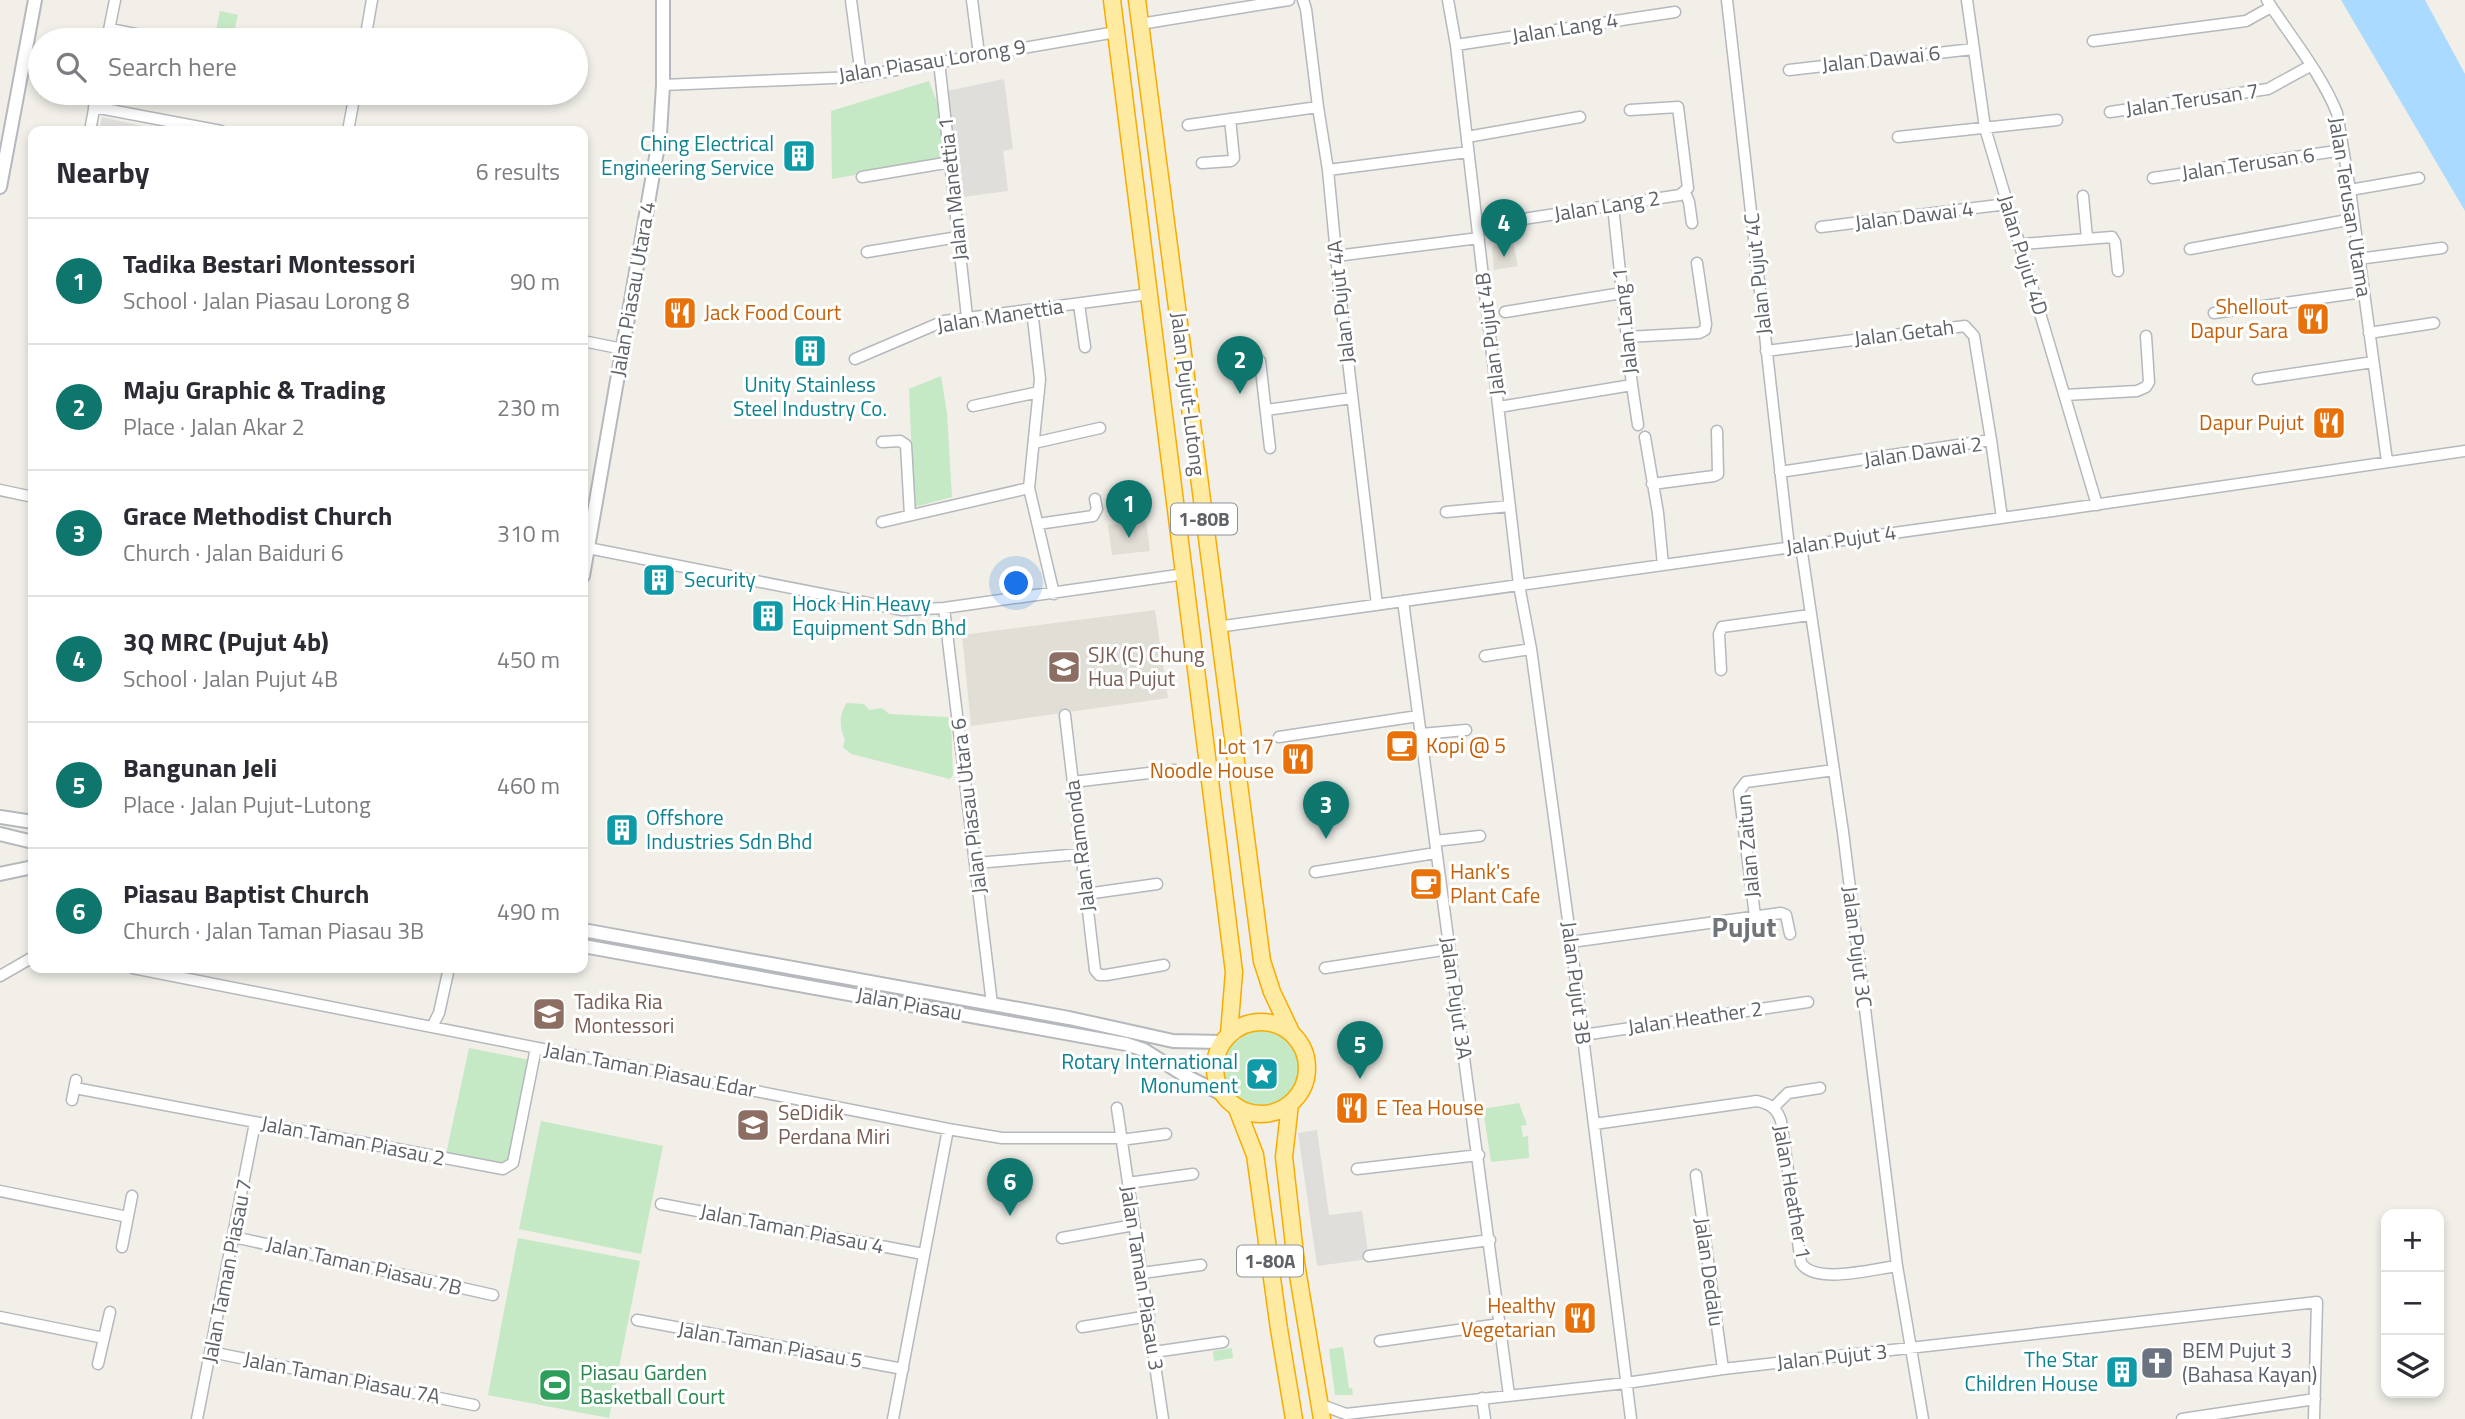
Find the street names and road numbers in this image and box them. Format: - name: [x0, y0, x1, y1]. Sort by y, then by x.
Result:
- street label: Jalan Lang 4: [1510, 3, 1620, 51]
- street label: Jalan Piasau Lorong 9: [836, 29, 1028, 91]
- street label: Jalan Dawai 6: [1820, 36, 1942, 80]
- street label: Jalan Terusan 7: [2123, 74, 2260, 124]
- street label: Jalan Terusan Utama: [2321, 115, 2381, 300]
- street label: Jalan Manettia 1: [929, 116, 975, 262]
- street label: Jalan Terusan 6: [2179, 138, 2316, 188]
- street label: Jalan Lang 2: [1552, 181, 1662, 229]
- street label: Jalan Pujut 4D: [1990, 190, 2057, 319]
- street label: Jalan Dawai 4: [1853, 192, 1975, 238]
- street label: Jalan Piasau Utara 4: [601, 199, 663, 379]
- street label: Jalan Pujut 4C: [1735, 212, 1779, 337]
- street label: Jalan Pujut 4A: [1318, 239, 1362, 365]
- street label: Jalan Lang 1: [1603, 266, 1646, 376]
- street label: Jalan Pujut 4B: [1466, 271, 1512, 398]
- street label: Jalan Manettia: [934, 289, 1066, 341]
- street label: Jalan Pujut-Lutong: [1163, 310, 1215, 478]
- street label: Jalan Getah: [1852, 310, 1956, 354]
- street label: Jalan Dawai 2: [1862, 427, 1984, 475]
- road number: 1-80B: [1171, 504, 1237, 534]
- street label: Jalan Pujut 4: [1784, 515, 1898, 563]
- street label: Jalan Piasau Utara 6: [941, 716, 995, 896]
- street label: Jalan Ramonda: [1055, 778, 1103, 914]
- street label: Jalan Zaitun: [1727, 793, 1767, 899]
- street label: Jalan Pujut 3C: [1835, 884, 1881, 1010]
- street label: Jalan Pujut 3B: [1554, 919, 1600, 1046]
- street label: Jalan Pujut 3A: [1433, 934, 1481, 1062]
- street label: Jalan Piasau: [854, 978, 965, 1028]
- street label: Jalan Heather 2: [1625, 992, 1764, 1042]
- street label: Jalan Taman Piasau Edar: [541, 1033, 759, 1105]
- street label: Jalan Taman Piasau 2: [258, 1106, 448, 1174]
- street label: Jalan Heather 1: [1765, 1122, 1821, 1262]
- street label: Jalan Taman Piasau 7: [192, 1176, 260, 1366]
- street label: Jalan Taman Piasau 3: [1113, 1183, 1173, 1373]
- street label: Jalan Taman Piasau 4: [697, 1194, 887, 1262]
- street label: Jalan Dedalu: [1687, 1215, 1733, 1328]
- street label: Jalan Taman Piasau 7B: [263, 1227, 465, 1303]
- road number: 1-80A: [1237, 1246, 1303, 1276]
- street label: Jalan Taman Piasau 5: [675, 1312, 865, 1376]
- street label: Jalan Pujut 3: [1775, 1334, 1889, 1378]
- street label: Jalan Taman Piasau 7A: [241, 1342, 444, 1412]

